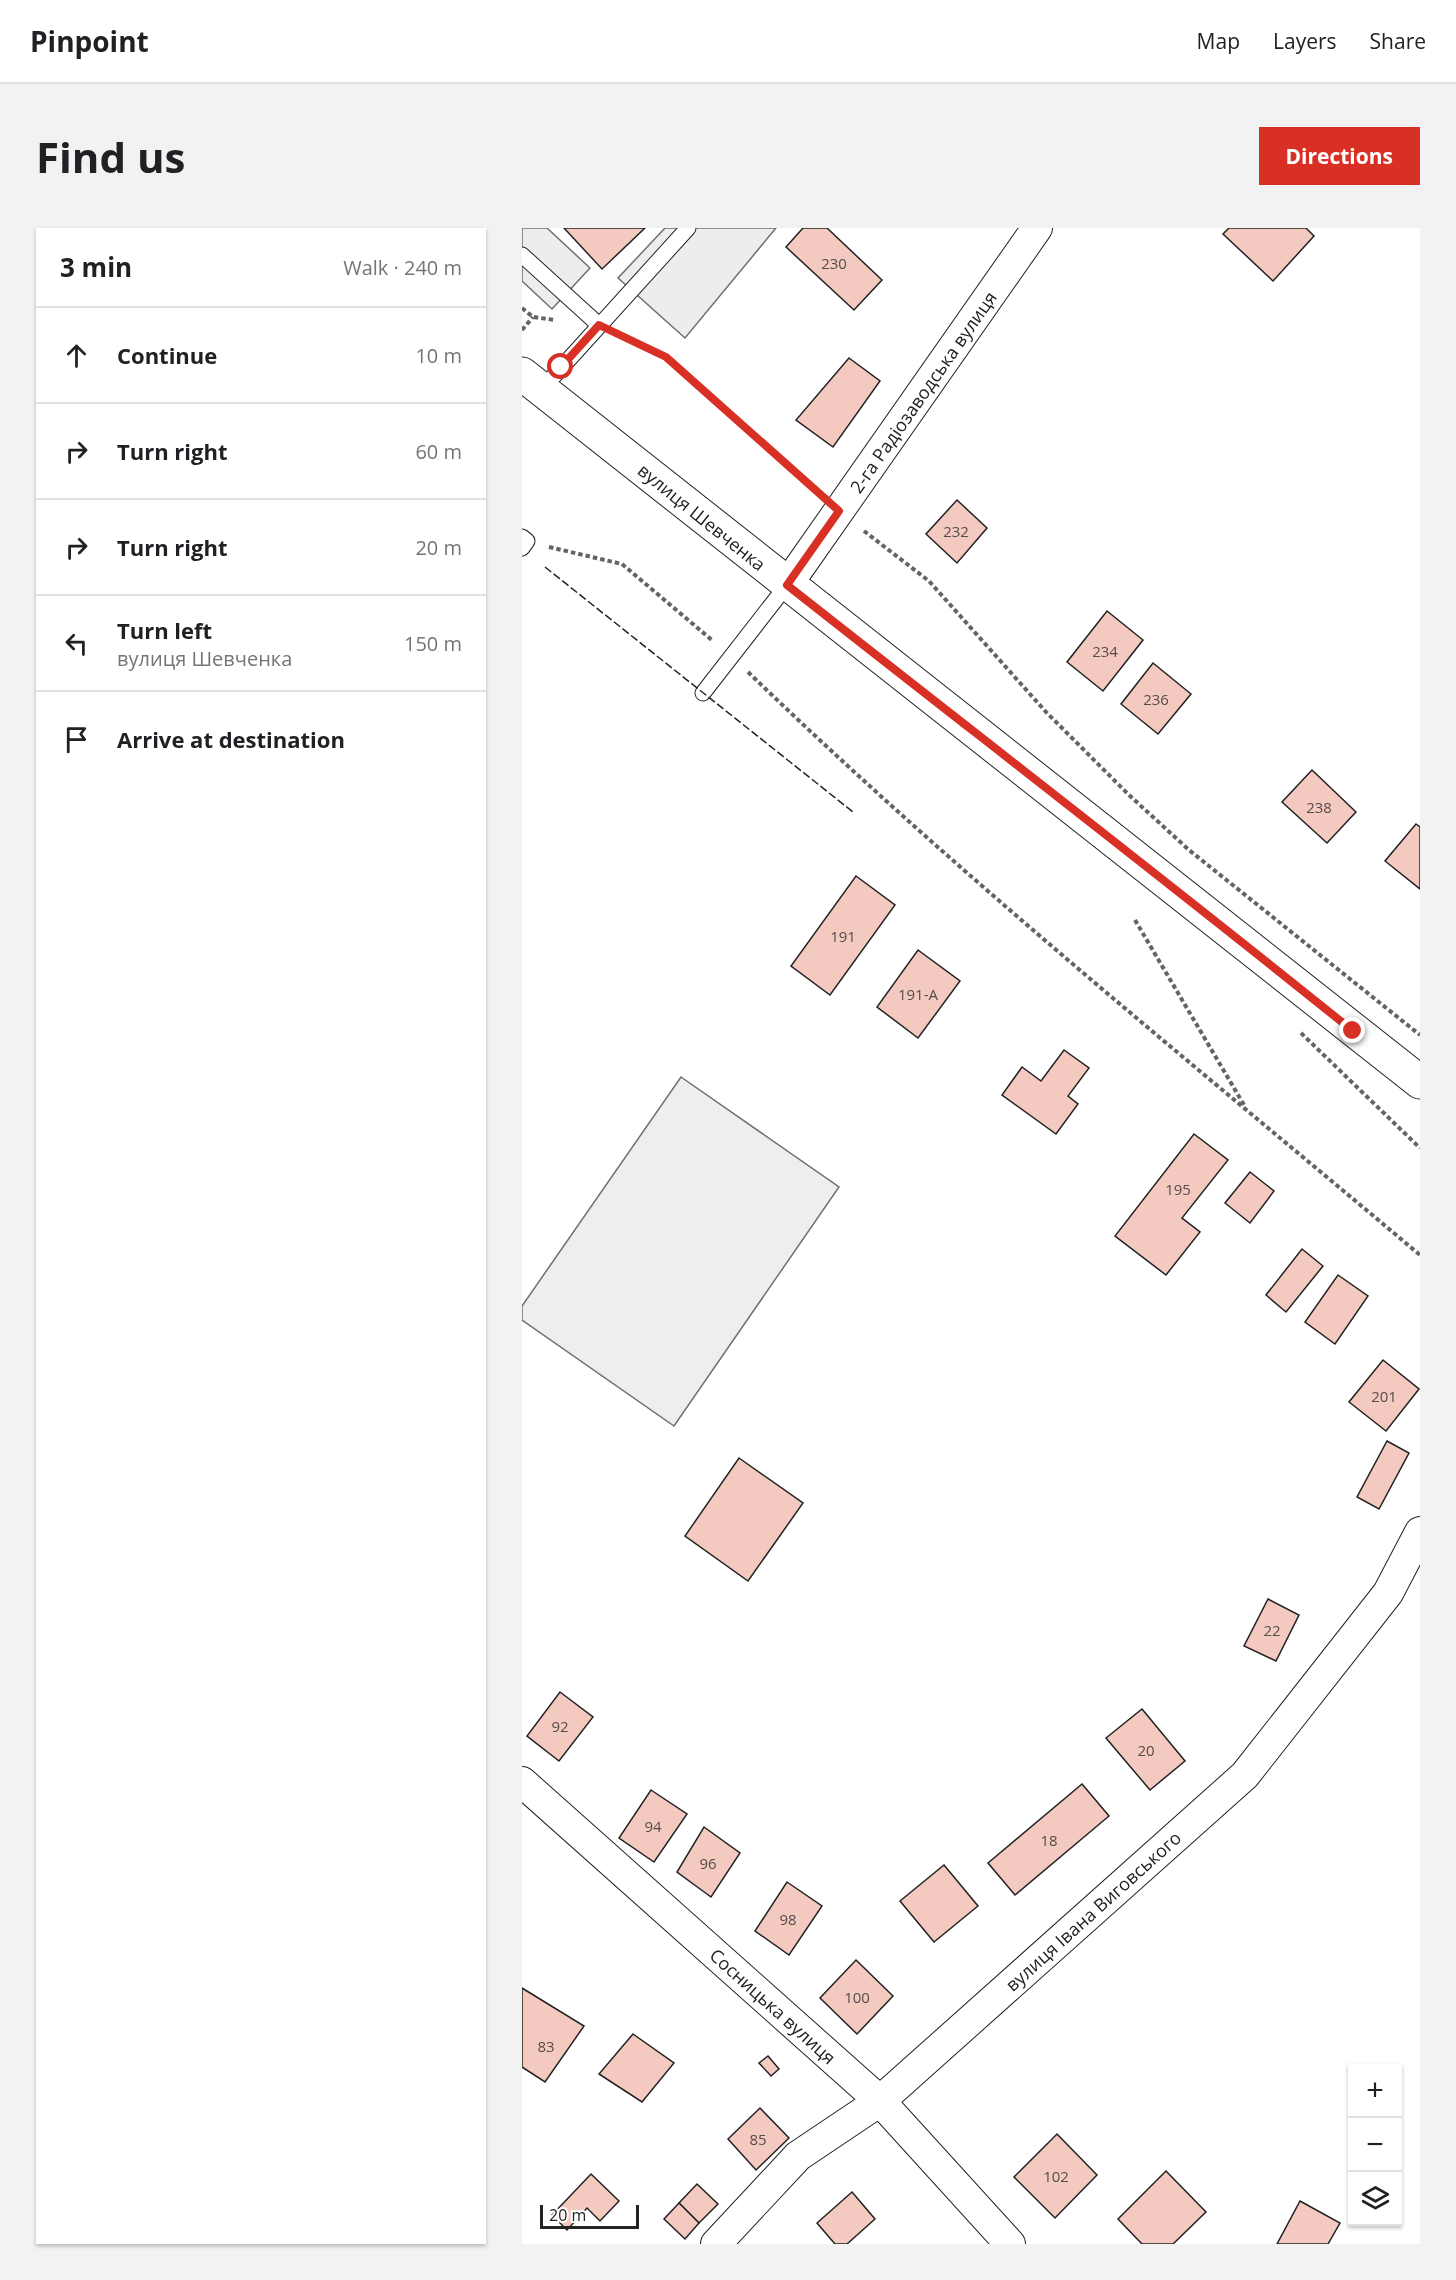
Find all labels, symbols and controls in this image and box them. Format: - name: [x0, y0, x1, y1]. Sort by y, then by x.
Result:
- text: Pinpoint: [30, 22, 149, 60]
- text: Map: [1197, 27, 1240, 55]
- text: Layers: [1273, 27, 1337, 55]
- text: Share: [1370, 27, 1426, 55]
- button: Directions: [1259, 127, 1420, 185]
- text: Find us: [36, 128, 185, 185]
- text: 3 min: [60, 249, 132, 285]
- house number: 230: [821, 253, 847, 273]
- text: Walk · 240 m: [343, 254, 462, 281]
- street label: 2-га Радіозаводська вулиця: [844, 286, 1002, 498]
- icon: ahead: [60, 339, 93, 372]
- text: Continue: [117, 340, 217, 370]
- text: 10 m: [415, 342, 462, 369]
- route start: [547, 353, 573, 379]
- icon: right: [60, 435, 93, 468]
- text: Turn right: [117, 436, 228, 466]
- text: 60 m: [415, 438, 462, 465]
- street label: вулиця Шевченка: [633, 458, 771, 576]
- house number: 232: [943, 521, 969, 541]
- icon: right: [60, 531, 93, 564]
- text: Turn right: [117, 532, 228, 562]
- text: 20 m: [415, 534, 462, 561]
- text: Turn left: [117, 615, 212, 645]
- icon: left: [60, 627, 93, 660]
- text: 150 m: [404, 630, 462, 657]
- house number: 234: [1092, 641, 1118, 661]
- text: вулиця Шевченка: [117, 645, 292, 672]
- house number: 236: [1143, 689, 1169, 709]
- icon: arrive: [60, 723, 93, 756]
- text: Arrive at destination: [117, 724, 345, 754]
- house number: 238: [1306, 797, 1332, 817]
- house number: 191: [830, 926, 856, 946]
- house number: 191-А: [898, 984, 939, 1004]
- route end: [1339, 1017, 1365, 1043]
- house number: 195: [1165, 1179, 1191, 1199]
- house number: 201: [1371, 1386, 1397, 1406]
- house number: 22: [1263, 1620, 1281, 1640]
- house number: 92: [551, 1716, 569, 1736]
- house number: 20: [1137, 1740, 1155, 1760]
- house number: 94: [644, 1816, 662, 1836]
- street label: вулиця Івана Виговського: [1000, 1826, 1186, 1996]
- house number: 18: [1040, 1830, 1058, 1850]
- house number: 96: [699, 1853, 717, 1873]
- house number: 98: [779, 1909, 797, 1929]
- street label: Сосницька вулиця: [705, 1943, 841, 2069]
- house number: 100: [844, 1987, 870, 2007]
- house number: 83: [537, 2036, 555, 2056]
- map controls: [1348, 2064, 1402, 2226]
- button: +: [1348, 2064, 1402, 2118]
- button: −: [1348, 2118, 1402, 2172]
- house number: 85: [749, 2129, 767, 2149]
- house number: 102: [1043, 2166, 1069, 2186]
- button: layers: [1348, 2172, 1402, 2226]
- scale bar: [540, 2202, 639, 2230]
- text: 20 m: [549, 2204, 586, 2226]

